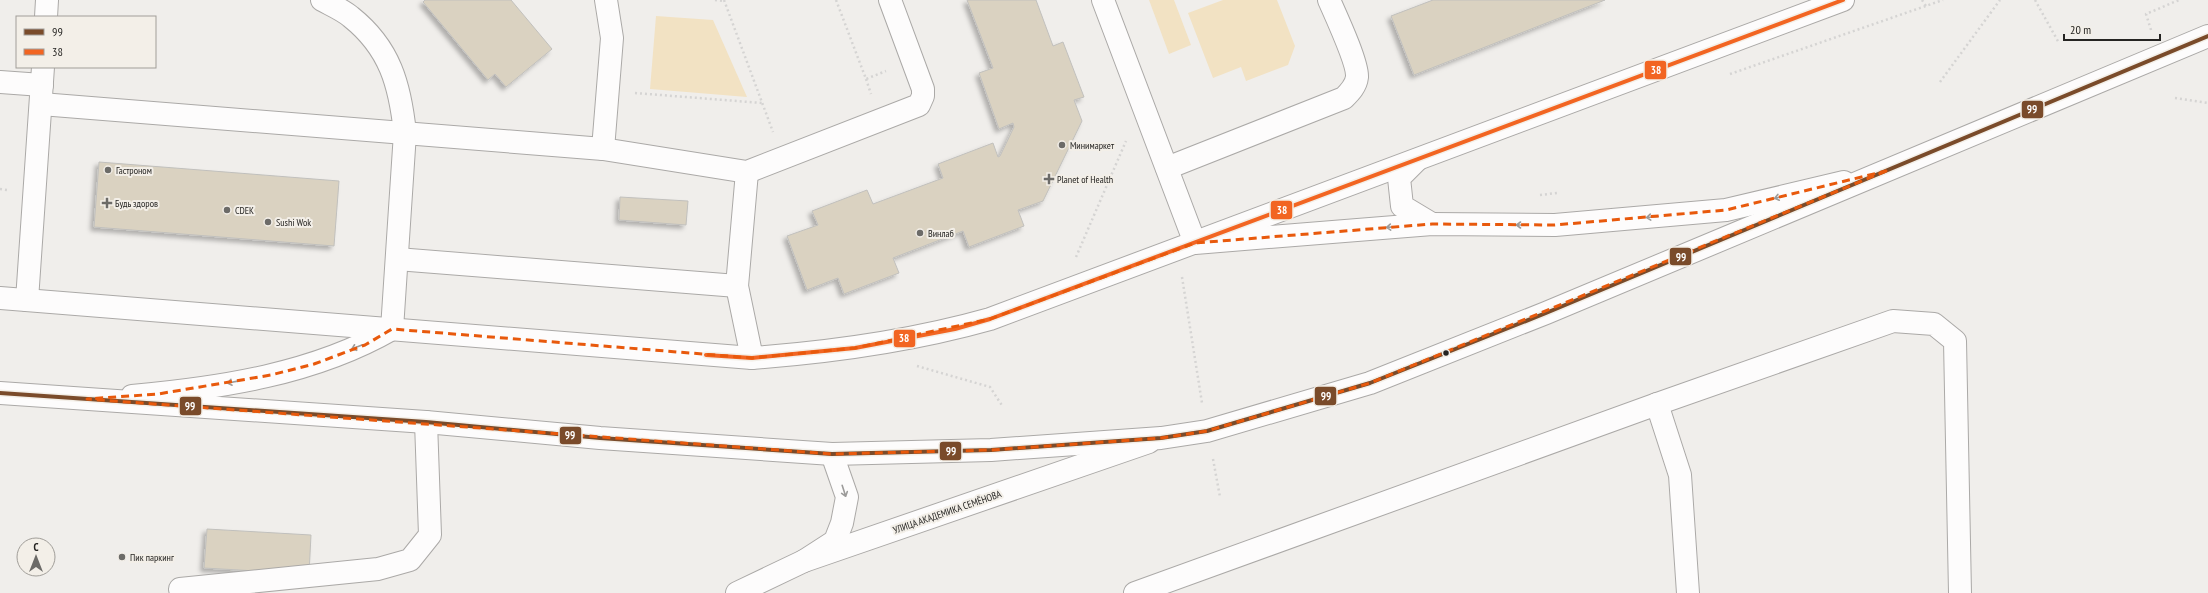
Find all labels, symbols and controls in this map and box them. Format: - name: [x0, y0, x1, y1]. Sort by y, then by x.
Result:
- legend: [16, 16, 156, 68]
- scale bar: [2064, 16, 2160, 42]
- text: 20 m: [2070, 22, 2091, 37]
- text: 99: [52, 24, 63, 39]
- text: 38: [52, 44, 63, 59]
- line badge: 38: [1644, 60, 1667, 80]
- text: 38: [1651, 63, 1661, 77]
- line badge: 99: [2021, 100, 2044, 119]
- text: 99: [2027, 102, 2037, 116]
- place label: Минимаркет: [1070, 139, 1115, 152]
- marker: Минимаркет: [1057, 140, 1067, 150]
- place label: Гастроном: [116, 164, 152, 177]
- marker: Гастроном: [103, 165, 113, 175]
- place label: Planet of Health: [1057, 173, 1113, 186]
- marker: Planet of Health: [1044, 174, 1054, 184]
- one-way arrow: [1774, 194, 1787, 202]
- place label: Будь здоров: [115, 197, 158, 210]
- marker: Будь здоров: [102, 198, 112, 208]
- line badge: 38: [1270, 200, 1293, 220]
- text: 38: [1277, 203, 1287, 217]
- place label: CDEK: [235, 204, 254, 217]
- marker: CDEK: [222, 205, 232, 215]
- one-way arrow: [1646, 213, 1659, 220]
- place label: Sushi Wok: [276, 216, 311, 229]
- marker: Sushi Wok: [263, 217, 273, 227]
- one-way arrow: [1516, 221, 1529, 229]
- one-way arrow: [1386, 224, 1399, 231]
- place label: Винлаб: [928, 227, 954, 240]
- marker: Винлаб: [915, 228, 925, 238]
- line badge: 99: [1669, 247, 1692, 266]
- text: 99: [1676, 250, 1686, 264]
- line badge: 38: [893, 329, 916, 348]
- text: 38: [899, 331, 909, 345]
- one-way arrow: [352, 344, 364, 352]
- unlabelled marker: [1441, 348, 1451, 358]
- one-way arrow: [226, 379, 239, 387]
- line badge: 99: [1314, 386, 1337, 406]
- text: 99: [1321, 389, 1331, 403]
- line badge: 99: [179, 396, 202, 416]
- text: 99: [185, 399, 195, 413]
- line badge: 99: [559, 426, 582, 445]
- text: 99: [565, 428, 575, 442]
- line badge: 99: [939, 441, 962, 461]
- text: 99: [946, 444, 956, 458]
- one-way arrow: [841, 484, 849, 496]
- street label: УЛИЦА АКАДЕМИКА СЕМЁНОВА: [891, 487, 1003, 537]
- north arrow: [16, 537, 56, 577]
- text: С: [33, 540, 39, 554]
- place label: Пик паркинг: [130, 551, 174, 564]
- marker: Пик паркинг: [117, 552, 127, 562]

